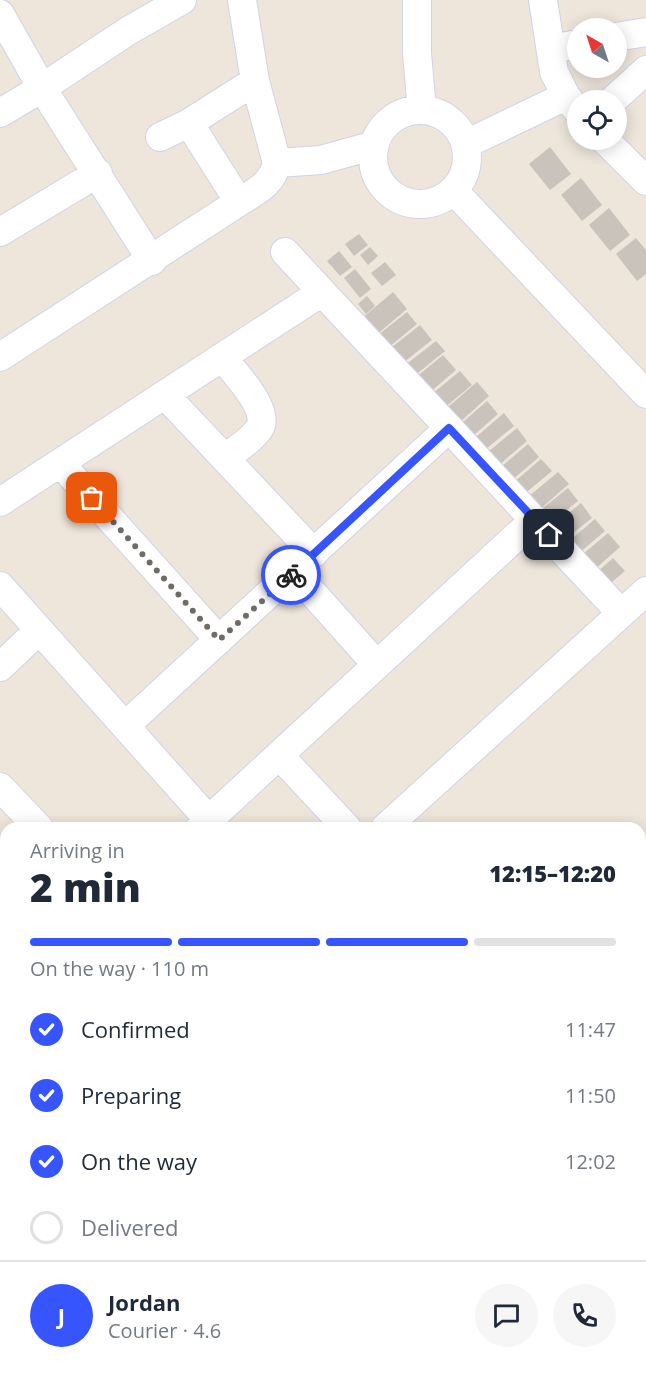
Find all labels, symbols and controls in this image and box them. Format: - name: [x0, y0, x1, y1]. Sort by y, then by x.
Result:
- north arrow: [567, 18, 627, 78]
- map controls: [567, 18, 627, 150]
- button: locate: [567, 90, 627, 150]
- pin: [66, 472, 117, 523]
- icon: bag: [75, 481, 108, 514]
- pin: [523, 509, 574, 560]
- icon: home: [532, 518, 565, 551]
- courier: [261, 545, 321, 605]
- icon: bike: [275, 559, 308, 592]
- text: Arriving in: [30, 837, 125, 864]
- text: 12:15–12:20: [489, 858, 616, 888]
- text: 2 min: [30, 860, 141, 913]
- text: On the way · 110 m: [30, 955, 209, 982]
- icon: check: [30, 1013, 63, 1046]
- text: Confirmed: [81, 1014, 190, 1044]
- text: 11:47: [565, 1016, 616, 1043]
- icon: check: [30, 1079, 63, 1112]
- text: Preparing: [81, 1080, 181, 1110]
- text: 11:50: [565, 1082, 616, 1109]
- icon: check: [30, 1145, 63, 1178]
- text: On the way: [81, 1146, 197, 1176]
- text: 12:02: [565, 1148, 616, 1175]
- text: Delivered: [81, 1212, 179, 1242]
- button: chat: [475, 1284, 538, 1347]
- button: phone: [553, 1284, 616, 1347]
- text: Jordan: [108, 1287, 181, 1317]
- text: J: [58, 1300, 65, 1330]
- text: Courier · 4.6: [108, 1317, 221, 1344]

